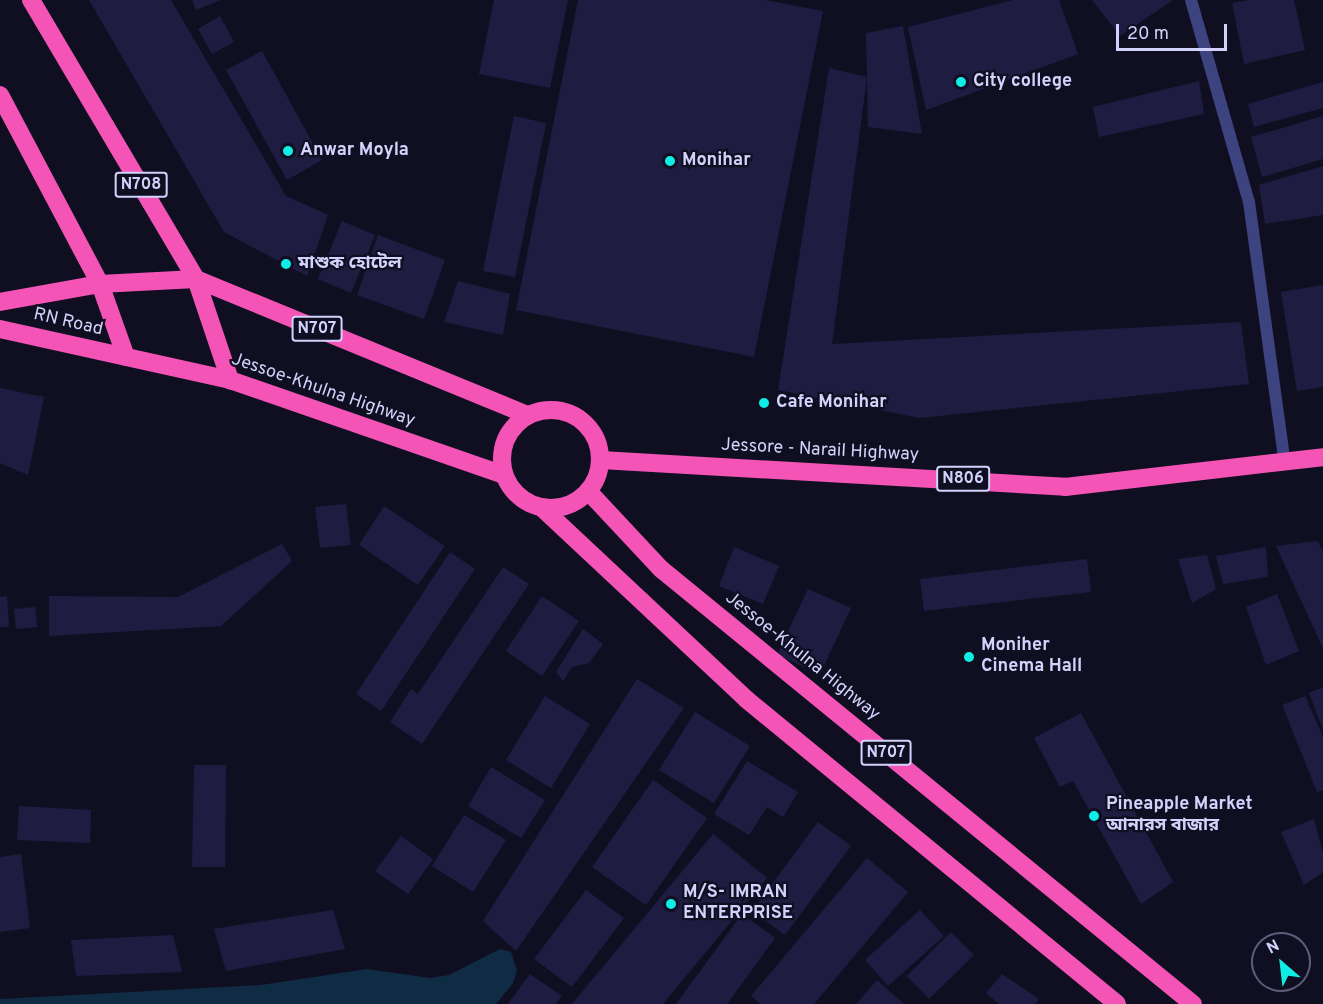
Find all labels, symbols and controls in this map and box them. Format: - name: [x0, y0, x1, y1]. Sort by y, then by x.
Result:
- scale bar: [1119, 12, 1230, 50]
- text: 20 m: [1127, 23, 1169, 46]
- place label: City college: [973, 71, 1072, 93]
- marker: City college: [954, 75, 968, 89]
- place label: Anwar Moyla: [300, 140, 409, 162]
- marker: Anwar Moyla: [281, 144, 295, 158]
- place label: Monihar: [682, 150, 751, 172]
- marker: Monihar: [663, 154, 677, 168]
- road number: N708: [114, 172, 168, 198]
- place label: মাশুক হোটেল: [298, 253, 402, 275]
- marker: মাশুক হোটেল: [279, 257, 293, 271]
- street label: RN Road: [31, 305, 105, 341]
- road number: N707: [292, 316, 342, 342]
- street label: Jessoe-Khulna Highway: [228, 349, 418, 433]
- place label: Cafe Monihar: [776, 392, 887, 414]
- marker: Cafe Monihar: [757, 396, 771, 410]
- street label: Jessore - Narail Highway: [720, 435, 920, 467]
- road number: N806: [936, 466, 990, 492]
- street label: Jessoe-Khulna Highway: [720, 588, 884, 726]
- place label: Moniher Cinema Hall: [981, 636, 1082, 678]
- marker: Moniher Cinema Hall: [962, 650, 976, 664]
- road number: N707: [860, 740, 912, 766]
- place label: Pineapple Market আনারস বাজার: [1106, 795, 1253, 838]
- marker: Pineapple Market আনারস বাজার: [1087, 809, 1101, 823]
- place label: M/S- IMRAN ENTERPRISE: [683, 883, 793, 926]
- marker: M/S- IMRAN ENTERPRISE: [664, 897, 678, 911]
- north arrow: [1251, 932, 1311, 992]
- text: N: [1264, 936, 1283, 959]

